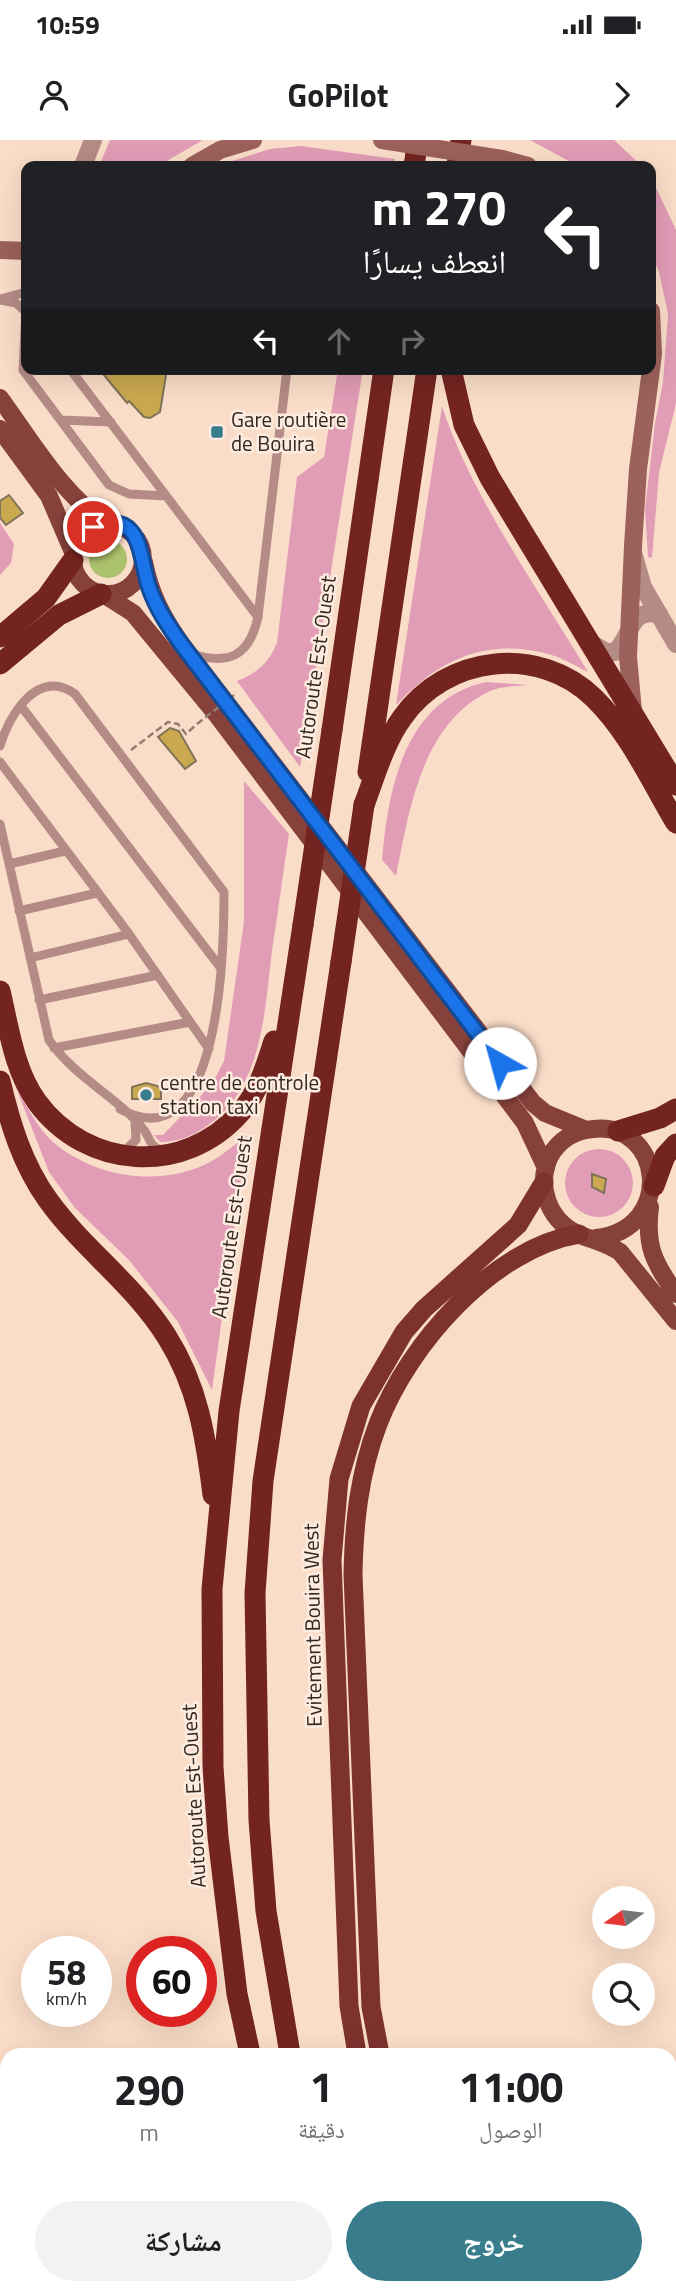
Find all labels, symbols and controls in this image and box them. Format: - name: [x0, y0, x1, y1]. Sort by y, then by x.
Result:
- text: 10:59: [35, 5, 100, 44]
- text: GoPilot: [288, 71, 388, 119]
- icon: person: [35, 76, 73, 114]
- icon: forward: [603, 76, 641, 114]
- text: 270 m: [372, 169, 506, 244]
- icon: left: [530, 189, 621, 280]
- text: انعطف يسارًا: [363, 237, 506, 285]
- icon: left: [247, 322, 285, 360]
- icon: ahead: [320, 322, 358, 360]
- icon: right: [393, 322, 431, 360]
- place label: Gare routière de Bouira: [231, 403, 346, 459]
- marker: Gare routière de Bouira: [209, 424, 225, 440]
- pin: [63, 497, 123, 557]
- icon: arrive: [74, 508, 112, 546]
- street label: Autoroute Est-Ouest: [286, 573, 344, 760]
- position arrow: [463, 1026, 537, 1100]
- place label: centre de controle station taxi: [160, 1066, 319, 1122]
- marker: centre de controle station taxi: [138, 1087, 154, 1103]
- street label: Autoroute Est-Ouest: [202, 1133, 260, 1320]
- street label: Evitement Bouira West: [294, 1522, 330, 1727]
- street label: Autoroute Est-Ouest: [172, 1703, 214, 1889]
- north arrow: [592, 1886, 654, 1950]
- map controls: [592, 1886, 655, 2026]
- speed limit sign: 60: [126, 1936, 217, 2027]
- text: 58: [47, 1945, 86, 1999]
- button: search: [592, 1963, 655, 2026]
- text: km/h: [46, 1985, 87, 2012]
- text: 1: [310, 2054, 333, 2118]
- text: 11:00: [458, 2054, 563, 2118]
- text: 290: [114, 2057, 184, 2121]
- text: دقيقة: [298, 2112, 345, 2147]
- text: الوصول: [479, 2112, 543, 2147]
- text: m: [139, 2115, 159, 2150]
- button: مشاركة: [35, 2201, 332, 2281]
- button: خروج: [346, 2201, 642, 2281]

